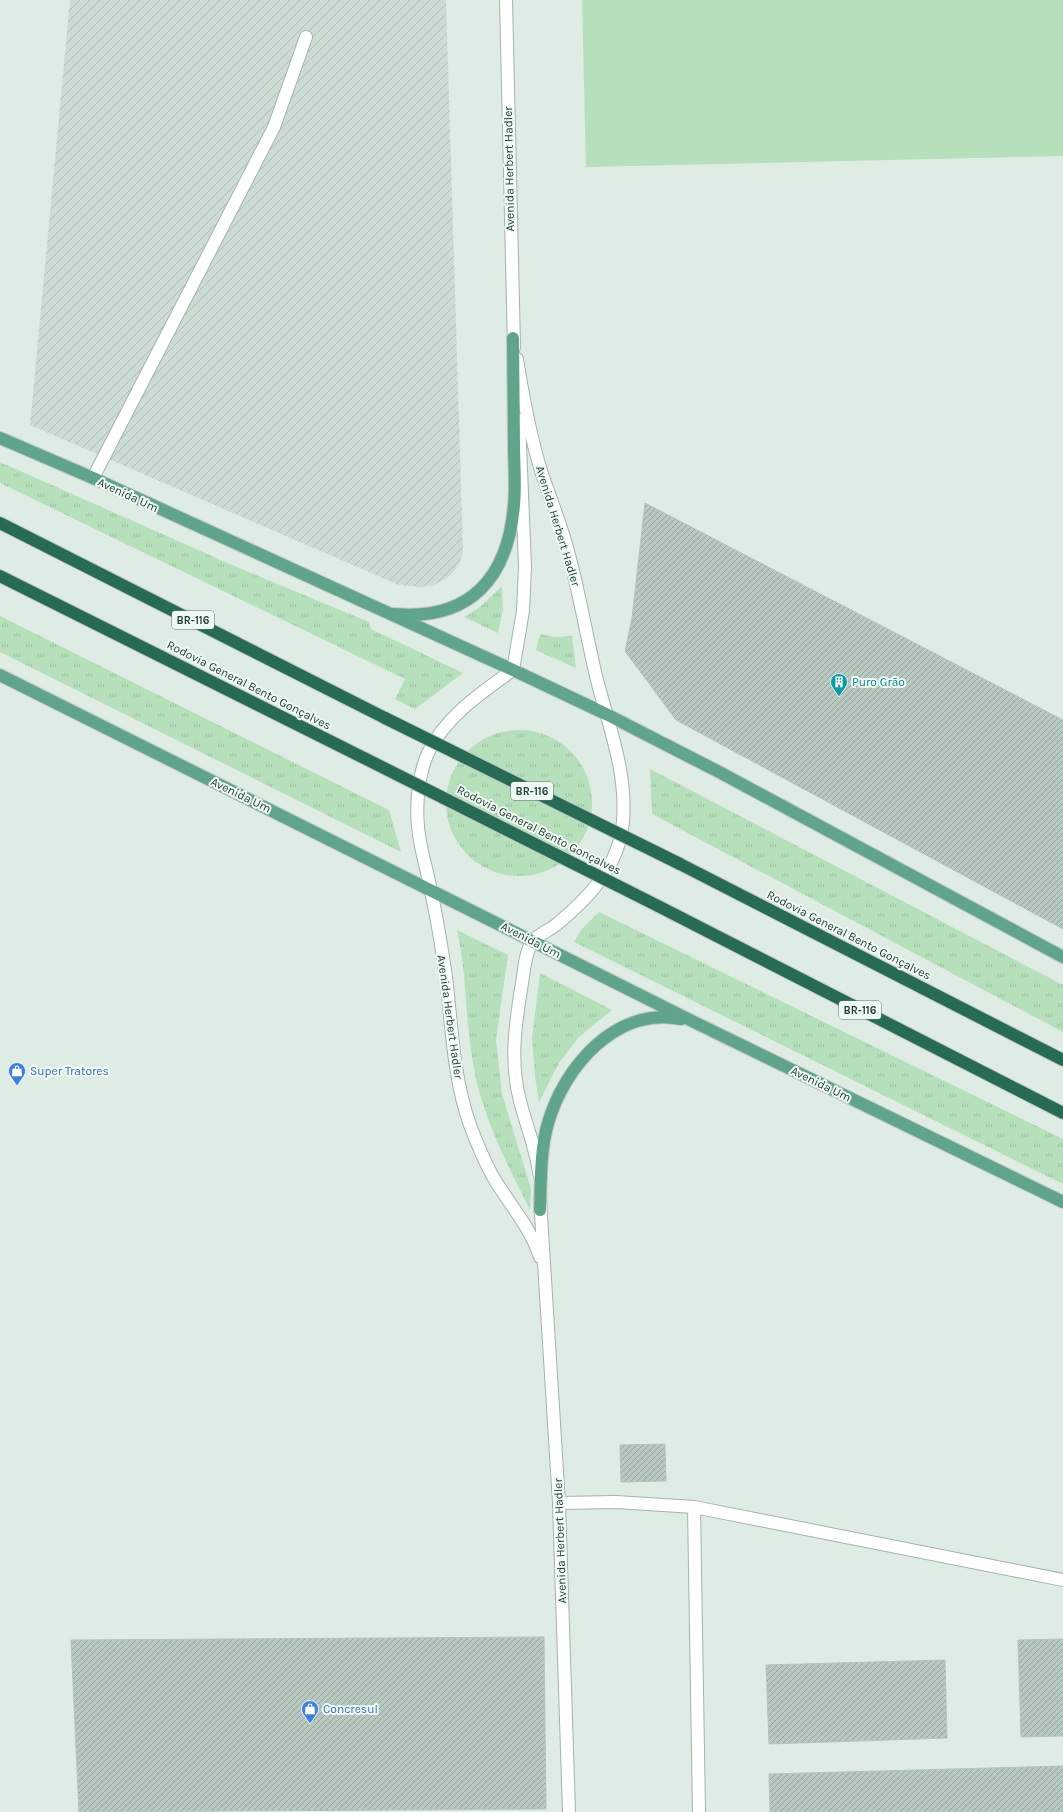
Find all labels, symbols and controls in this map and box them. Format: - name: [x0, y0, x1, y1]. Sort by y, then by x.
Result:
- street label: Avenida Herbert Hadler: [501, 106, 517, 232]
- street label: Avenida Herbert Hadler: [533, 464, 583, 589]
- street label: Avenida Um: [95, 475, 161, 515]
- road number: BR-116: [172, 611, 214, 629]
- street label: Rodovia General Bento Gonçalves: [165, 637, 333, 733]
- building icon: Puro Grão: [829, 672, 849, 697]
- place label: Puro Grão: [852, 675, 905, 689]
- street label: Avenida Um: [209, 774, 273, 816]
- street label: Rodovia General Bento Gonçalves: [455, 782, 623, 878]
- road number: BR-116: [511, 782, 553, 800]
- street label: Rodovia General Bento Gonçalves: [765, 887, 933, 983]
- street label: Avenida Um: [499, 919, 563, 961]
- street label: Avenida Herbert Hadler: [434, 954, 466, 1081]
- road number: BR-116: [839, 1001, 881, 1019]
- shop icon: Super Tratores: [7, 1061, 27, 1086]
- street label: Avenida Um: [789, 1063, 853, 1105]
- place label: Super Tratores: [30, 1064, 109, 1078]
- street label: Avenida Herbert Hadler: [551, 1477, 569, 1604]
- shop icon: Concresul: [300, 1699, 320, 1724]
- place label: Concresul: [323, 1702, 378, 1716]

